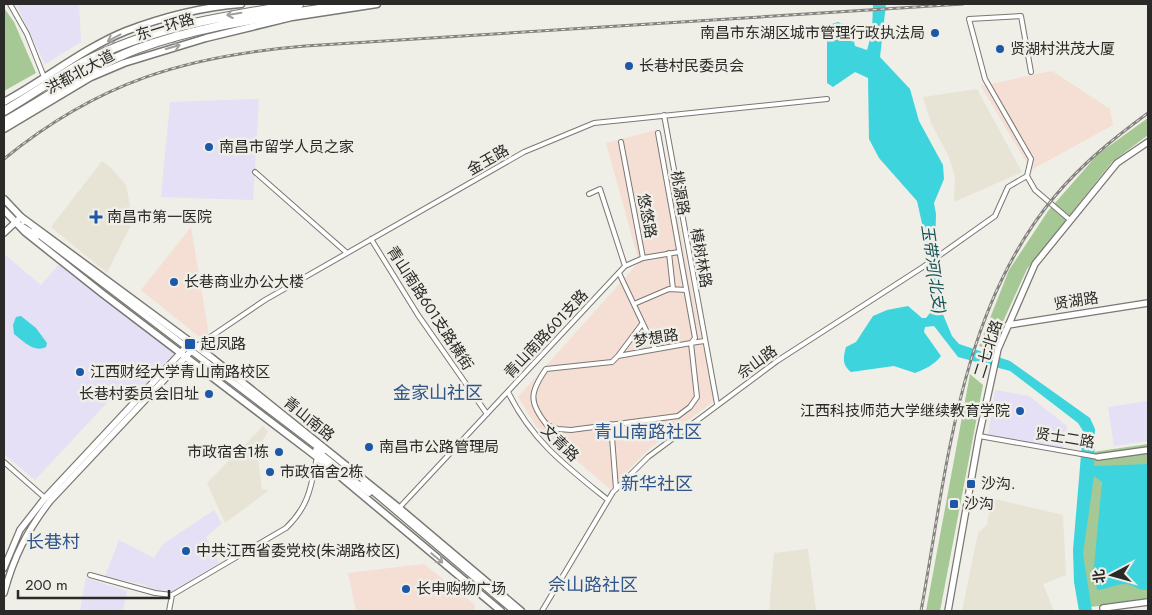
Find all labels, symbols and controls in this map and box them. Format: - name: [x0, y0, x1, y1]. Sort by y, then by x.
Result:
- street label: 东一环路: [133, 8, 197, 46]
- one-way arrow: [226, 9, 242, 19]
- place label: 南昌市东湖区城市管理行政执法局: [700, 22, 925, 44]
- marker: 南昌市东湖区城市管理行政执法局: [929, 27, 941, 39]
- one-way arrow: [107, 33, 122, 43]
- place label: 贤湖村洪茂大厦: [1010, 38, 1115, 60]
- one-way arrow: [164, 42, 180, 51]
- marker: 贤湖村洪茂大厦: [994, 43, 1006, 55]
- street label: 洪都北大道: [42, 45, 118, 99]
- place label: 长巷村民委员会: [639, 55, 744, 77]
- marker: 长巷村民委员会: [623, 60, 635, 72]
- place label: 南昌市留学人员之家: [219, 136, 354, 158]
- street label: 金玉路: [463, 139, 513, 181]
- marker: 南昌市留学人员之家: [203, 141, 215, 153]
- street label: 桃源路: [665, 169, 695, 217]
- street label: 悠悠路: [632, 192, 662, 240]
- place label: 南昌市第一医院: [107, 206, 212, 228]
- marker: 南昌市第一医院: [89, 210, 103, 224]
- water label: 玉带河(北支): [916, 223, 951, 315]
- street label: 樟树林路: [685, 227, 717, 289]
- street label: 青山南路601支路横街: [381, 241, 479, 375]
- place label: 长巷商业办公大楼: [184, 271, 304, 293]
- marker: 长巷商业办公大楼: [168, 276, 180, 288]
- street label: 青山南路601支路: [499, 285, 593, 383]
- street label: 贤湖路: [1052, 287, 1100, 315]
- street label: 二七北路: [968, 317, 1008, 381]
- street label: 梦想路: [632, 324, 680, 352]
- place label: 起凤路: [200, 333, 246, 355]
- marker: 起凤路: [183, 337, 197, 351]
- street label: 佘山路: [732, 340, 782, 384]
- place label: 江西财经大学青山南路校区: [90, 361, 270, 383]
- marker: 江西财经大学青山南路校区: [74, 366, 86, 378]
- district label: 金家山社区: [393, 380, 483, 406]
- place label: 长巷村委员会旧址: [79, 383, 199, 405]
- marker: 长巷村委员会旧址: [203, 388, 215, 400]
- street label: 青山南路: [279, 392, 339, 446]
- place label: 江西科技师范大学继续教育学院: [800, 400, 1010, 422]
- marker: 江西科技师范大学继续教育学院: [1014, 405, 1026, 417]
- street label: 文青路: [536, 419, 584, 467]
- district label: 青山南路社区: [594, 419, 702, 445]
- street label: 贤士二路: [1034, 422, 1096, 454]
- place label: 南昌市公路管理局: [379, 436, 499, 458]
- place label: 市政宿舍1栋: [187, 441, 269, 463]
- marker: 南昌市公路管理局: [363, 441, 375, 453]
- marker: 市政宿舍1栋: [273, 446, 285, 458]
- place label: 市政宿舍2栋: [280, 461, 364, 483]
- marker: 市政宿舍2栋: [264, 466, 276, 478]
- district label: 新华社区: [621, 471, 693, 497]
- place label: 沙沟.: [981, 473, 1016, 495]
- marker: 沙沟.: [965, 478, 977, 490]
- place label: 沙沟: [964, 493, 994, 515]
- marker: 沙沟: [948, 498, 960, 510]
- district label: 长巷村: [26, 529, 80, 555]
- place label: 中共江西省委党校(朱湖路校区): [196, 540, 400, 562]
- marker: 中共江西省委党校(朱湖路校区): [180, 545, 192, 557]
- north arrow: [1087, 550, 1137, 600]
- one-way arrow: [430, 552, 443, 563]
- scale bar: [18, 568, 169, 600]
- text: 北: [1088, 568, 1110, 584]
- district label: 佘山路社区: [548, 572, 638, 598]
- text: 200 m: [25, 574, 68, 596]
- place label: 长申购物广场: [416, 578, 506, 600]
- marker: 长申购物广场: [400, 583, 412, 595]

